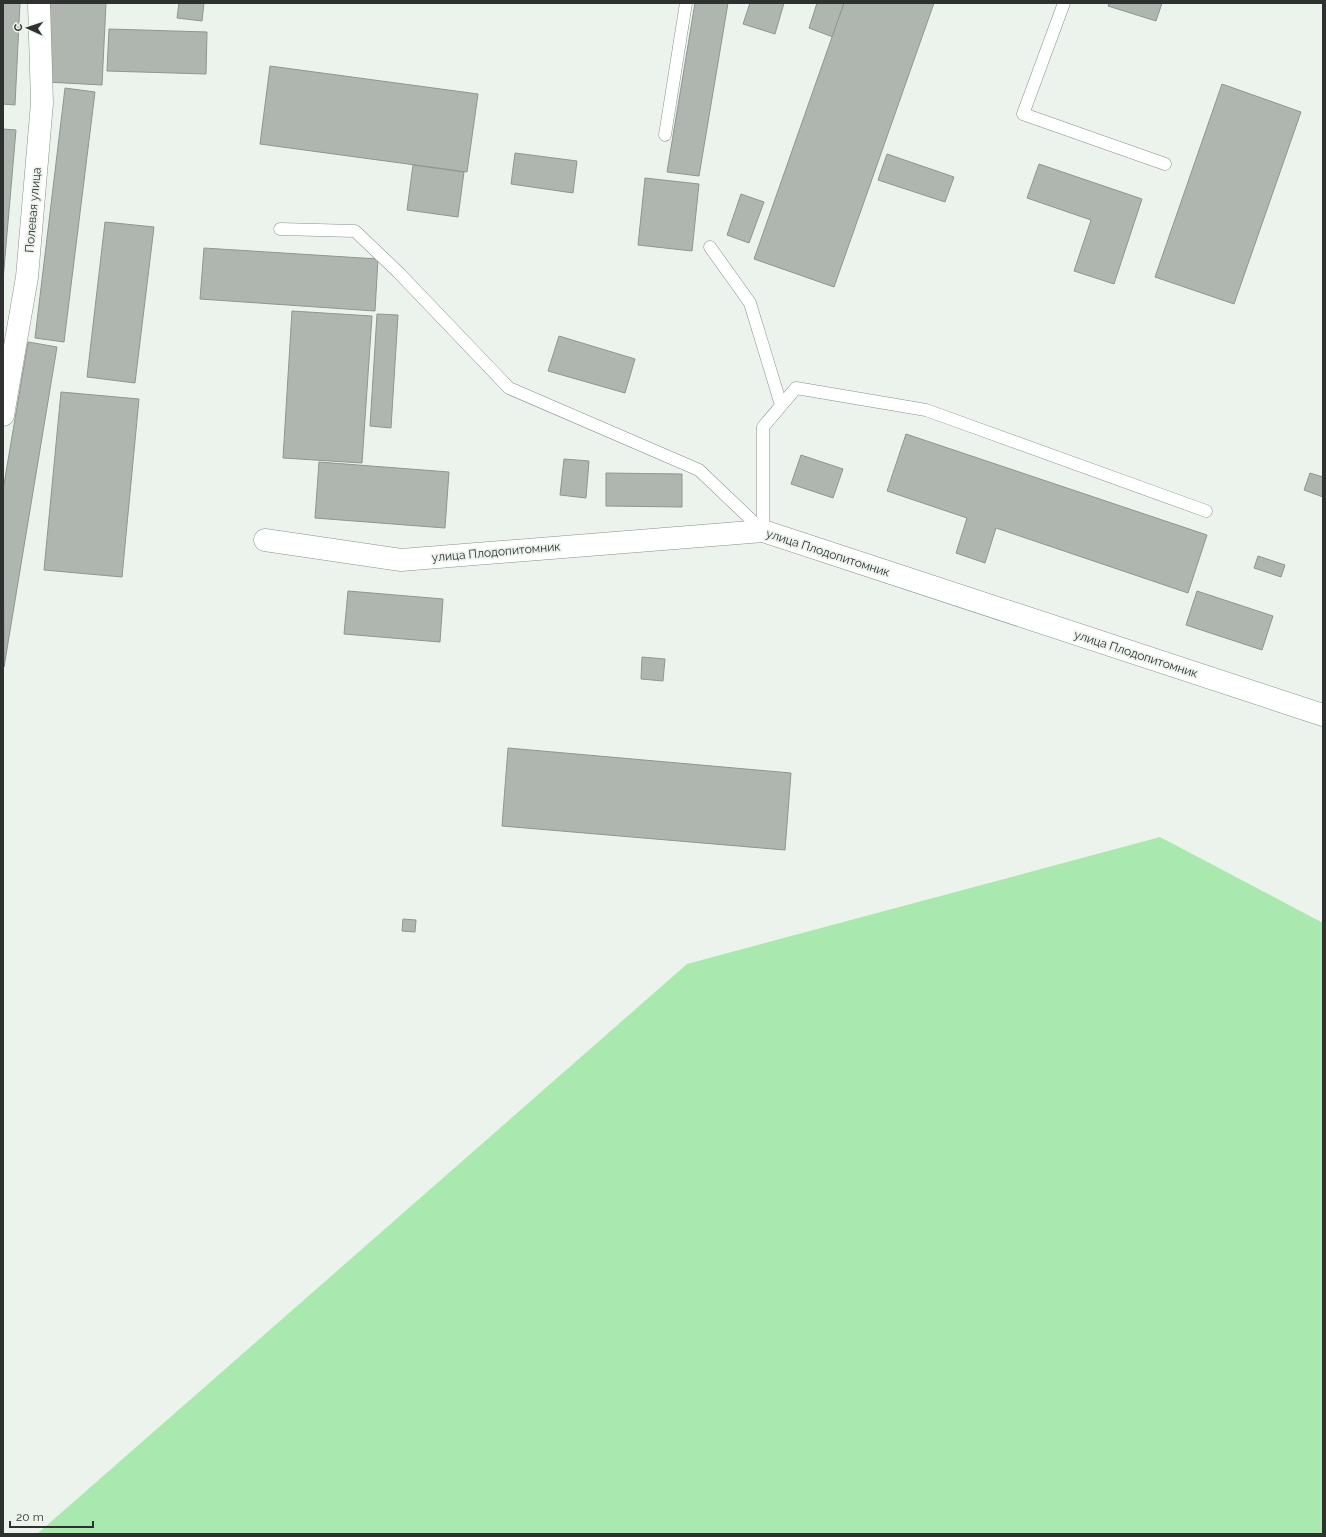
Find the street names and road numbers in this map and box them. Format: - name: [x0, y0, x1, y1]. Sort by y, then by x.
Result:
- street label: Полевая улица: [22, 167, 44, 253]
- street label: улица Плодопитомник: [764, 526, 892, 580]
- street label: улица Плодопитомник: [431, 539, 561, 565]
- street label: улица Плодопитомник: [1072, 627, 1200, 681]

